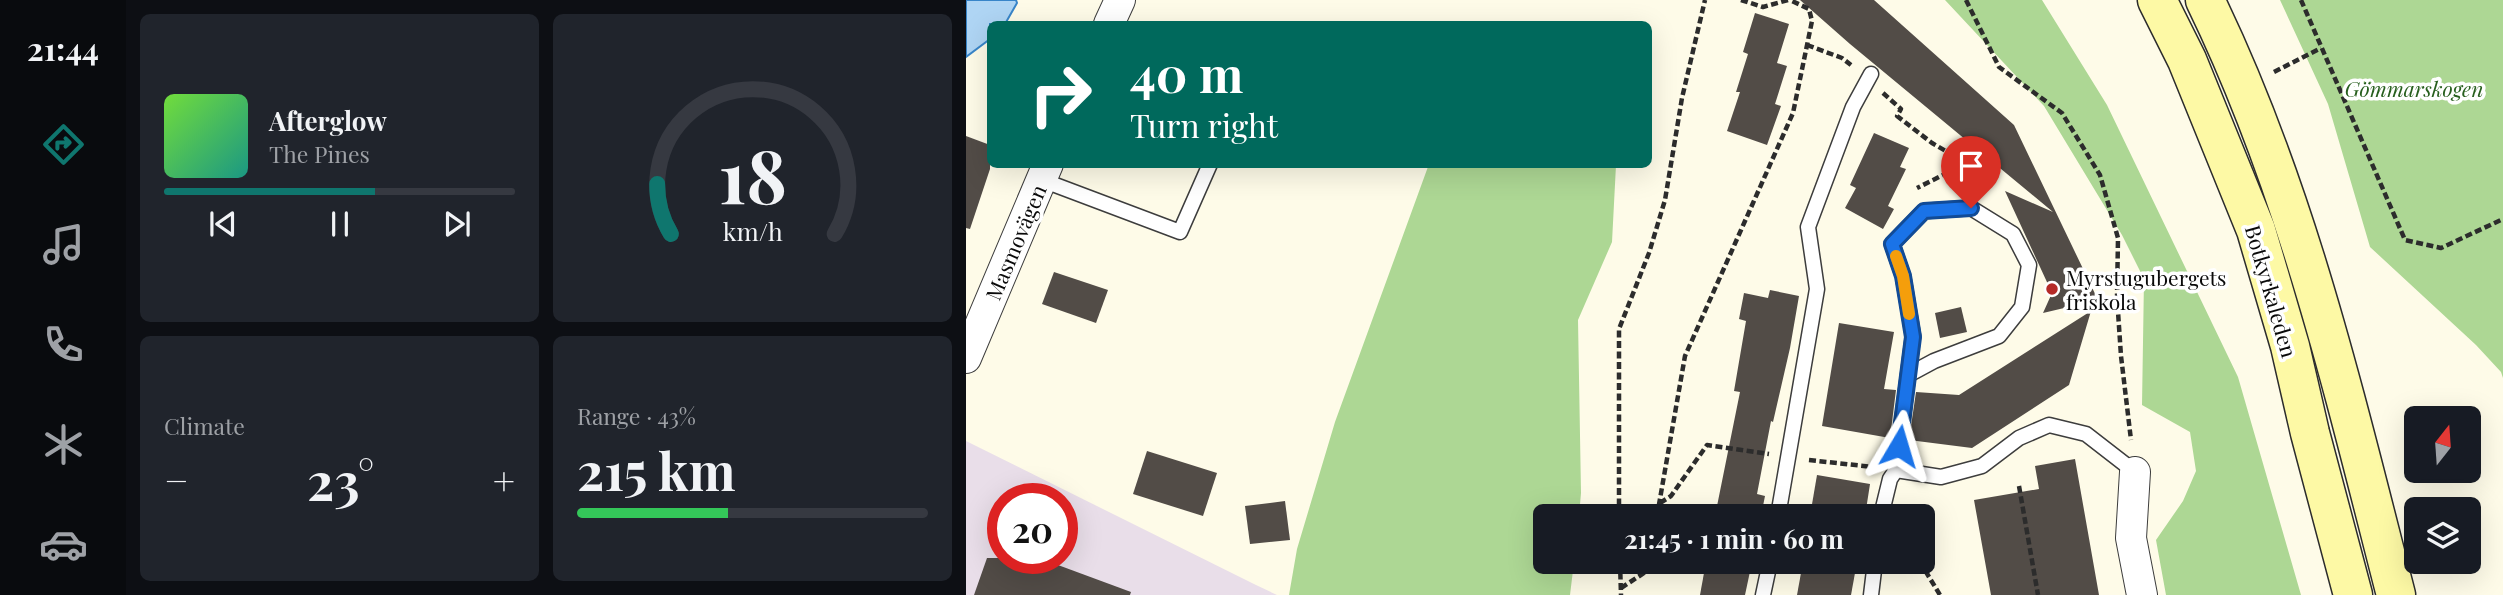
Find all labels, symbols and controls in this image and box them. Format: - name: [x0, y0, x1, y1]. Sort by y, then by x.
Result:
- text: 21:44: [27, 26, 99, 69]
- text: 40 m: [1130, 40, 1243, 105]
- icon: right: [1015, 49, 1106, 140]
- park label: Gömmarskogen: [2345, 74, 2483, 102]
- text: Afterglow: [269, 103, 387, 138]
- text: Turn right: [1130, 103, 1278, 146]
- icon: directions: [39, 120, 88, 169]
- text: 18: [718, 126, 787, 223]
- pin: [1941, 136, 2001, 208]
- text: The Pines: [269, 138, 370, 169]
- icon: arrive: [1952, 147, 1990, 185]
- street label: Masmovägen: [978, 180, 1052, 304]
- icon: previous: [204, 205, 242, 243]
- icon: pause: [321, 205, 359, 243]
- icon: next: [438, 205, 476, 243]
- text: km/h: [723, 214, 783, 247]
- icon: music: [39, 220, 88, 269]
- street label: Botkyrkaleden: [2240, 221, 2304, 361]
- place label: Myrstugubergets friskola: [2066, 263, 2226, 315]
- marker: Myrstugubergets friskola: [2044, 281, 2060, 297]
- icon: phone: [39, 320, 88, 369]
- text: Range · 43%: [577, 400, 696, 431]
- north arrow: [2404, 406, 2482, 483]
- map controls: [2404, 406, 2481, 574]
- position arrow: [1862, 409, 1936, 483]
- text: Climate: [164, 410, 245, 441]
- icon: climate: [39, 420, 88, 469]
- text: 215 km: [577, 435, 736, 504]
- text: 23°: [307, 445, 374, 514]
- text: −: [164, 454, 189, 505]
- text: +: [493, 454, 515, 505]
- speed limit sign: 20: [987, 483, 1078, 574]
- button: layers: [2404, 497, 2481, 574]
- icon: car: [39, 520, 88, 569]
- text: 21:45 · 1 min · 60 m: [1624, 521, 1844, 556]

